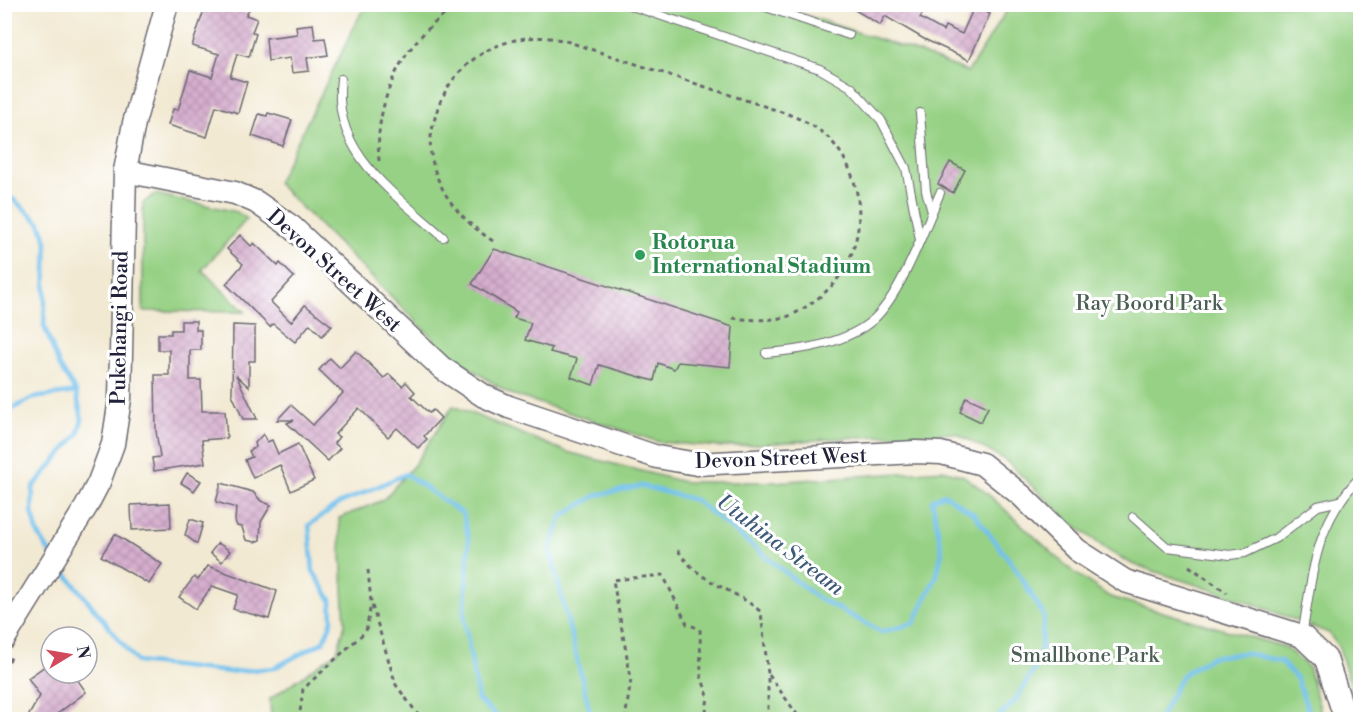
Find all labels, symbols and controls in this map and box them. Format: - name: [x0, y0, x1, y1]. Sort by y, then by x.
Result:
- street label: Devon Street West: [261, 204, 407, 339]
- place label: Rotorua International Stadium: [652, 230, 871, 280]
- marker: Rotorua International Stadium: [633, 248, 647, 262]
- street label: Pukehangi Road: [106, 251, 134, 405]
- park label: Ray Boord Park: [1075, 291, 1224, 317]
- street label: Devon Street West: [695, 443, 868, 475]
- water label: Utuhina Stream: [711, 488, 849, 602]
- north arrow: [39, 625, 99, 685]
- park label: Smallbone Park: [1011, 643, 1160, 669]
- text: N: [72, 644, 94, 661]

